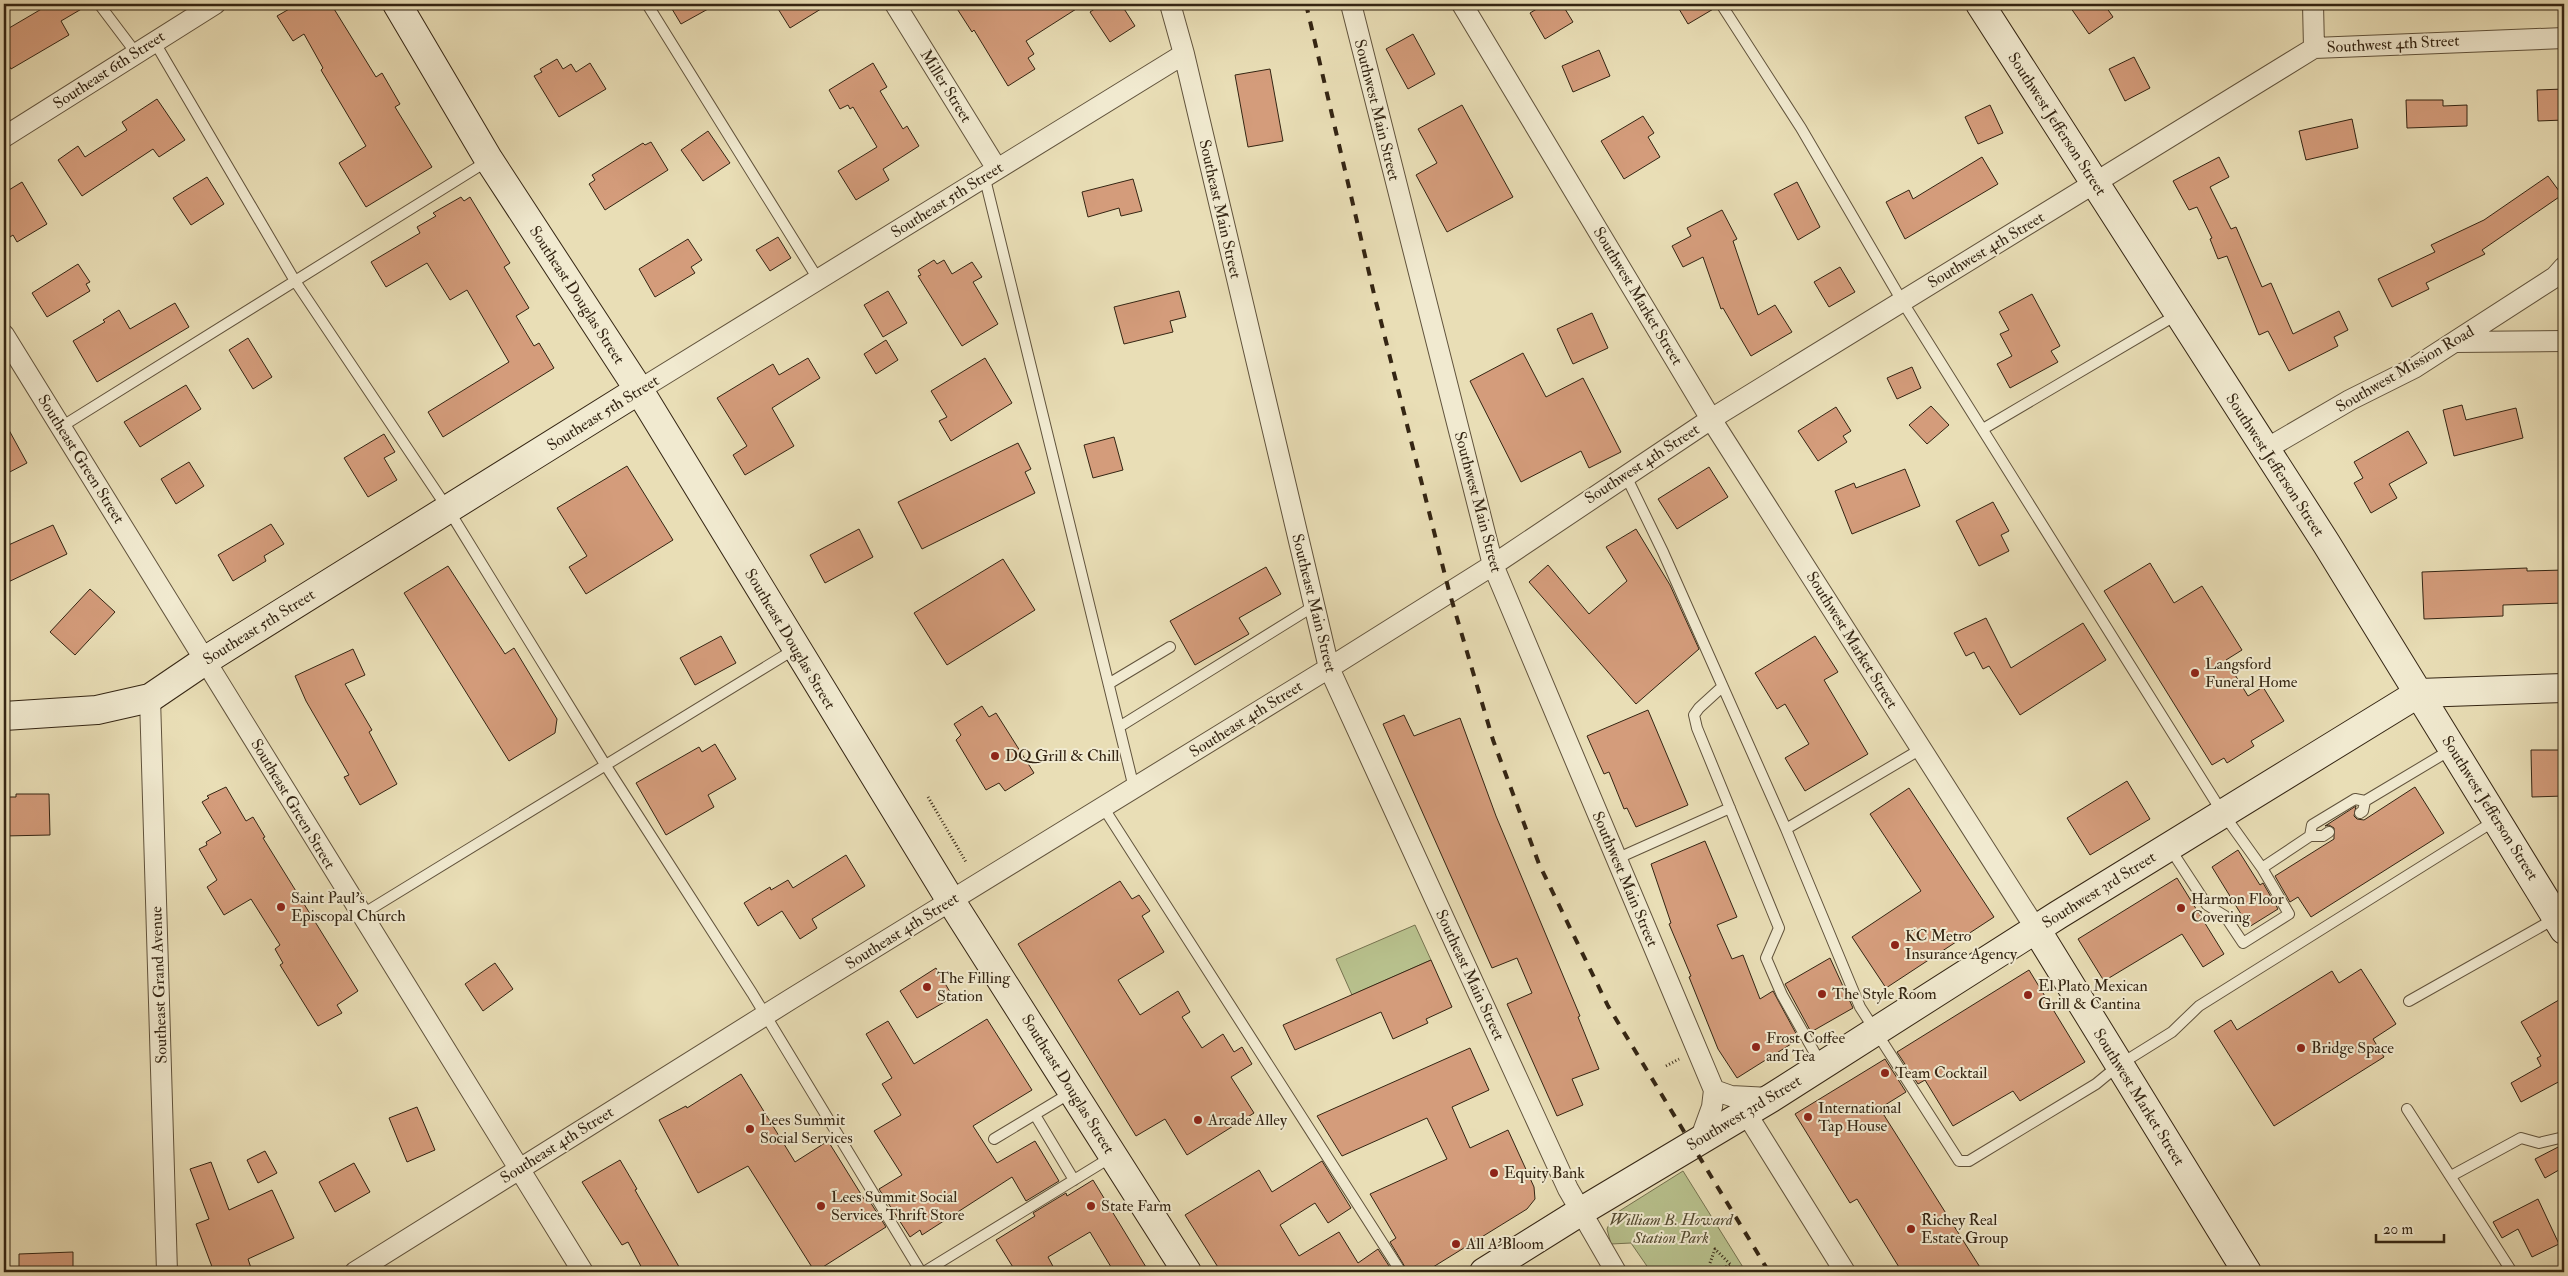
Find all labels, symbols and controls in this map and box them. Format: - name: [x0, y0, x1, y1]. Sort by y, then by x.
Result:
- street label: Southeast 6th Street: [49, 26, 169, 114]
- street label: Southwest 4th Street: [2326, 31, 2460, 57]
- street label: Southwest Main Street: [1350, 37, 1404, 183]
- street label: Miller Street: [916, 46, 976, 126]
- street label: Southwest Jefferson Street: [2002, 49, 2111, 200]
- street label: Southeast Main Street: [1194, 138, 1246, 280]
- street label: Southeast 5th Street: [887, 158, 1007, 242]
- street label: Southwest 4th Street: [1924, 207, 2048, 293]
- street label: Southeast Douglas Street: [525, 222, 629, 368]
- street label: Southwest Market Street: [1589, 223, 1687, 369]
- street label: Southwest Mission Road: [2332, 321, 2478, 417]
- street label: Southeast 5th Street: [543, 371, 663, 455]
- street label: Southwest Jefferson Street: [2220, 390, 2329, 541]
- street label: Southeast Green Street: [33, 391, 129, 527]
- street label: Southwest 4th Street: [1581, 419, 1703, 509]
- street label: Southwest Main Street: [1450, 429, 1506, 575]
- street label: Southeast Main Street: [1287, 532, 1341, 674]
- street label: Southeast Douglas Street: [740, 565, 840, 713]
- street label: Southwest Market Street: [1802, 568, 1902, 712]
- street label: Southeast 5th Street: [199, 585, 319, 669]
- place label: Langsford Funeral Home: [2205, 654, 2298, 692]
- marker: Langsford Funeral Home: [2189, 667, 2201, 679]
- street label: Southeast 4th Street: [1186, 676, 1306, 762]
- street label: Southwest Jefferson Street: [2436, 732, 2543, 885]
- street label: Southeast Green Street: [246, 735, 340, 873]
- place label: DQ Grill & Chill: [1005, 746, 1119, 766]
- marker: DQ Grill & Chill: [989, 750, 1001, 762]
- street label: Southwest Main Street: [1587, 808, 1663, 950]
- street label: Southwest 3rd Street: [2038, 847, 2160, 933]
- place label: Saint Paul's Episcopal Church: [291, 888, 406, 927]
- street label: Southeast 4th Street: [842, 888, 962, 974]
- place label: Harmon Floor Covering: [2191, 889, 2284, 927]
- marker: Saint Paul's Episcopal Church: [275, 901, 287, 913]
- marker: Harmon Floor Covering: [2175, 902, 2187, 914]
- street label: Southeast Grand Avenue: [146, 906, 172, 1064]
- street label: Southeast Main Street: [1431, 906, 1509, 1044]
- place label: KC Metro Insurance Agency: [1905, 926, 2018, 964]
- marker: KC Metro Insurance Agency: [1889, 939, 1901, 951]
- place label: The Filling Station: [937, 968, 1011, 1006]
- place label: El Plato Mexican Grill & Cantina: [2038, 976, 2148, 1014]
- marker: The Filling Station: [921, 981, 933, 993]
- place label: The Style Room: [1832, 984, 1937, 1004]
- marker: The Style Room: [1816, 988, 1828, 1000]
- marker: El Plato Mexican Grill & Cantina: [2022, 989, 2034, 1001]
- street label: Southeast Douglas Street: [1017, 1011, 1119, 1157]
- street label: Southwest Market Street: [2089, 1025, 2189, 1169]
- place label: Frost Coffee and Tea: [1766, 1028, 1846, 1066]
- place label: Bridge Space: [2311, 1038, 2394, 1059]
- marker: Frost Coffee and Tea: [1750, 1041, 1762, 1053]
- marker: Bridge Space: [2295, 1042, 2307, 1054]
- place label: Team Cocktail: [1895, 1063, 1987, 1083]
- marker: Team Cocktail: [1879, 1067, 1891, 1079]
- street label: Southwest 3rd Street: [1683, 1071, 1805, 1155]
- place label: International Tap House: [1818, 1098, 1901, 1137]
- street label: Southeast 4th Street: [497, 1102, 617, 1188]
- place label: Lees Summit Social Services: [760, 1110, 853, 1148]
- place label: Arcade Alley: [1207, 1110, 1288, 1130]
- marker: International Tap House: [1802, 1111, 1814, 1123]
- marker: Arcade Alley: [1192, 1114, 1204, 1126]
- marker: Lees Summit Social Services: [744, 1123, 756, 1135]
- place label: Equity Bank: [1504, 1163, 1585, 1183]
- marker: Equity Bank: [1488, 1167, 1500, 1179]
- place label: Lees Summit Social Services Thrift Store: [831, 1187, 965, 1225]
- place label: State Farm: [1101, 1196, 1172, 1216]
- marker: Lees Summit Social Services Thrift Store: [815, 1200, 827, 1212]
- marker: State Farm: [1085, 1200, 1097, 1212]
- park label: William B. Howard Station Park: [1609, 1210, 1734, 1248]
- place label: Richey Real Estate Group: [1921, 1210, 2008, 1249]
- scale bar: [2376, 1211, 2443, 1243]
- text: 20 m: [2383, 1220, 2413, 1239]
- marker: Richey Real Estate Group: [1905, 1223, 1917, 1235]
- place label: All A'Bloom: [1465, 1234, 1545, 1254]
- marker: All A'Bloom: [1450, 1238, 1462, 1250]

